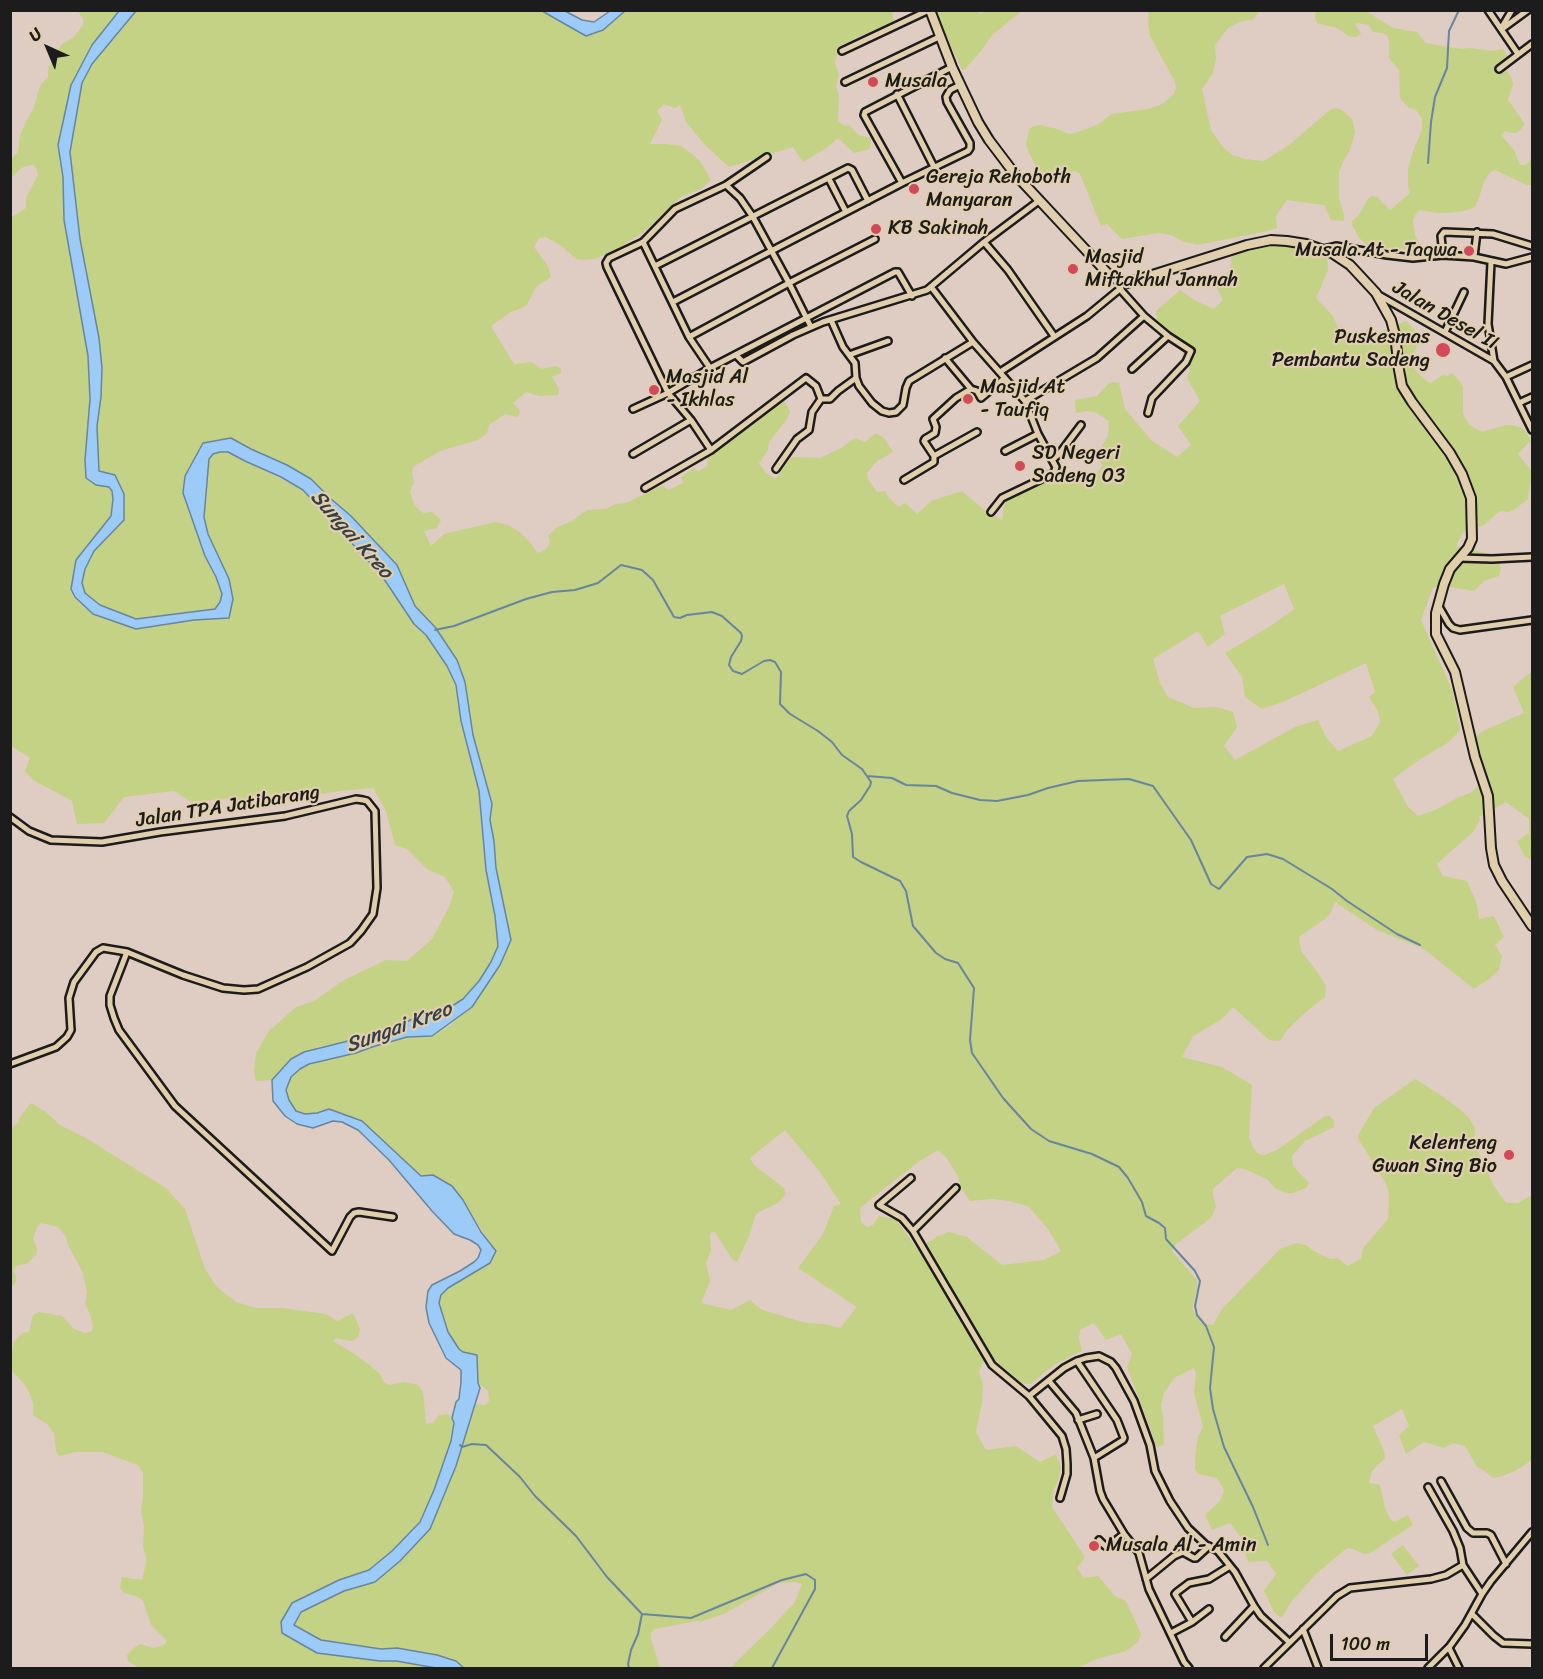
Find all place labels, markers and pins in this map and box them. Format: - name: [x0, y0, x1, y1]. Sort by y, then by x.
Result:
- place label: Musala: [885, 70, 947, 94]
- marker: Musala: [866, 75, 880, 89]
- place label: Gereja Rehoboth Manyaran: [926, 166, 1071, 213]
- marker: Gereja Rehoboth Manyaran: [907, 182, 921, 196]
- place label: KB Sakinah: [888, 217, 988, 241]
- marker: KB Sakinah: [869, 222, 883, 236]
- place label: Musala At - Taqwa: [1295, 239, 1457, 263]
- marker: Musala At - Taqwa: [1462, 244, 1476, 258]
- place label: Masjid Miftakhul Jannah: [1085, 246, 1238, 293]
- marker: Masjid Miftakhul Jannah: [1066, 262, 1080, 276]
- place label: Puskesmas Pembantu Sadeng: [1272, 326, 1430, 373]
- marker: Puskesmas Pembantu Sadeng: [1434, 341, 1452, 359]
- place label: Masjid Al - Ikhlas: [666, 366, 748, 413]
- place label: Masjid At - Taufiq: [980, 376, 1065, 423]
- marker: Masjid Al - Ikhlas: [647, 383, 661, 397]
- marker: Masjid At - Taufiq: [961, 392, 975, 406]
- place label: SD Negeri Sadeng 03: [1032, 442, 1125, 489]
- marker: SD Negeri Sadeng 03: [1013, 459, 1027, 473]
- place label: Kelenteng Gwan Sing Bio: [1372, 1132, 1497, 1179]
- marker: Kelenteng Gwan Sing Bio: [1502, 1148, 1516, 1162]
- place label: Musala Al - Amin: [1106, 1534, 1256, 1558]
- marker: Musala Al - Amin: [1087, 1539, 1101, 1553]

